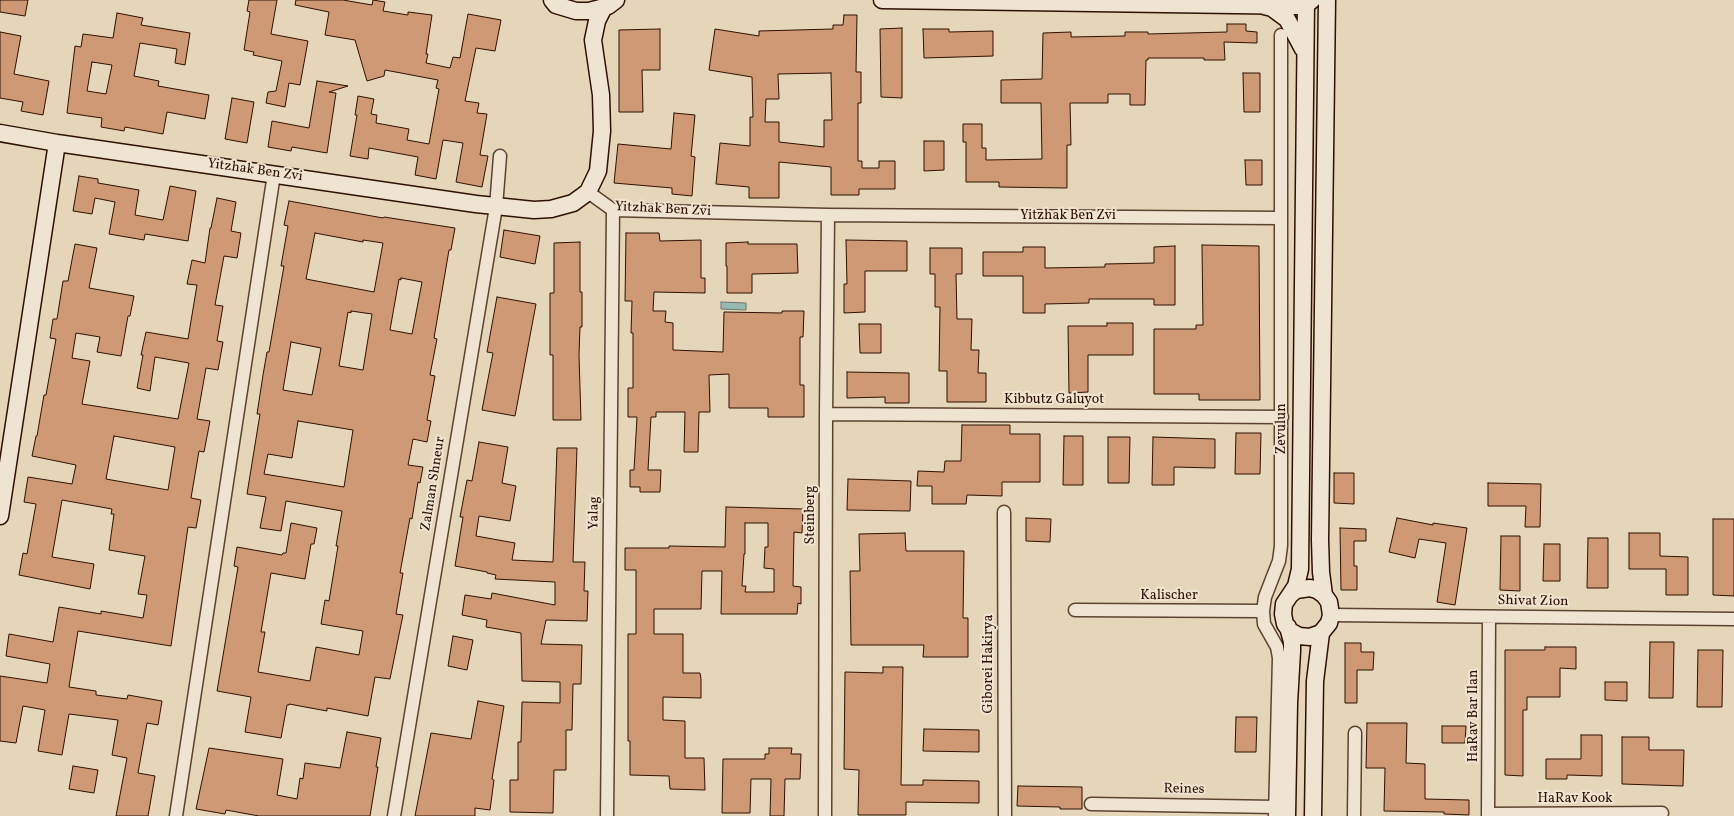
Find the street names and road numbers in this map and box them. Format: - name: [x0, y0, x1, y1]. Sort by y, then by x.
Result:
- street label: Yitzhak Ben Zvi: [206, 156, 304, 186]
- street label: Yitzhak Ben Zvi: [615, 199, 711, 221]
- street label: Yitzhak Ben Zvi: [1020, 208, 1116, 224]
- street label: Kibbutz Galuyot: [1004, 392, 1104, 408]
- street label: Zevulun: [1274, 403, 1290, 455]
- street label: Zalman Shneur: [418, 436, 450, 532]
- street label: Steinberg: [803, 485, 819, 545]
- street label: Yalag: [586, 496, 604, 530]
- street label: Kalischer: [1140, 588, 1198, 604]
- street label: Shivat Zion: [1497, 593, 1569, 611]
- street label: Giborei Hakirya: [981, 615, 997, 713]
- street label: HaRav Bar Ilan: [1466, 670, 1482, 762]
- street label: Reines: [1163, 781, 1205, 799]
- street label: HaRav Kook: [1537, 791, 1613, 807]

